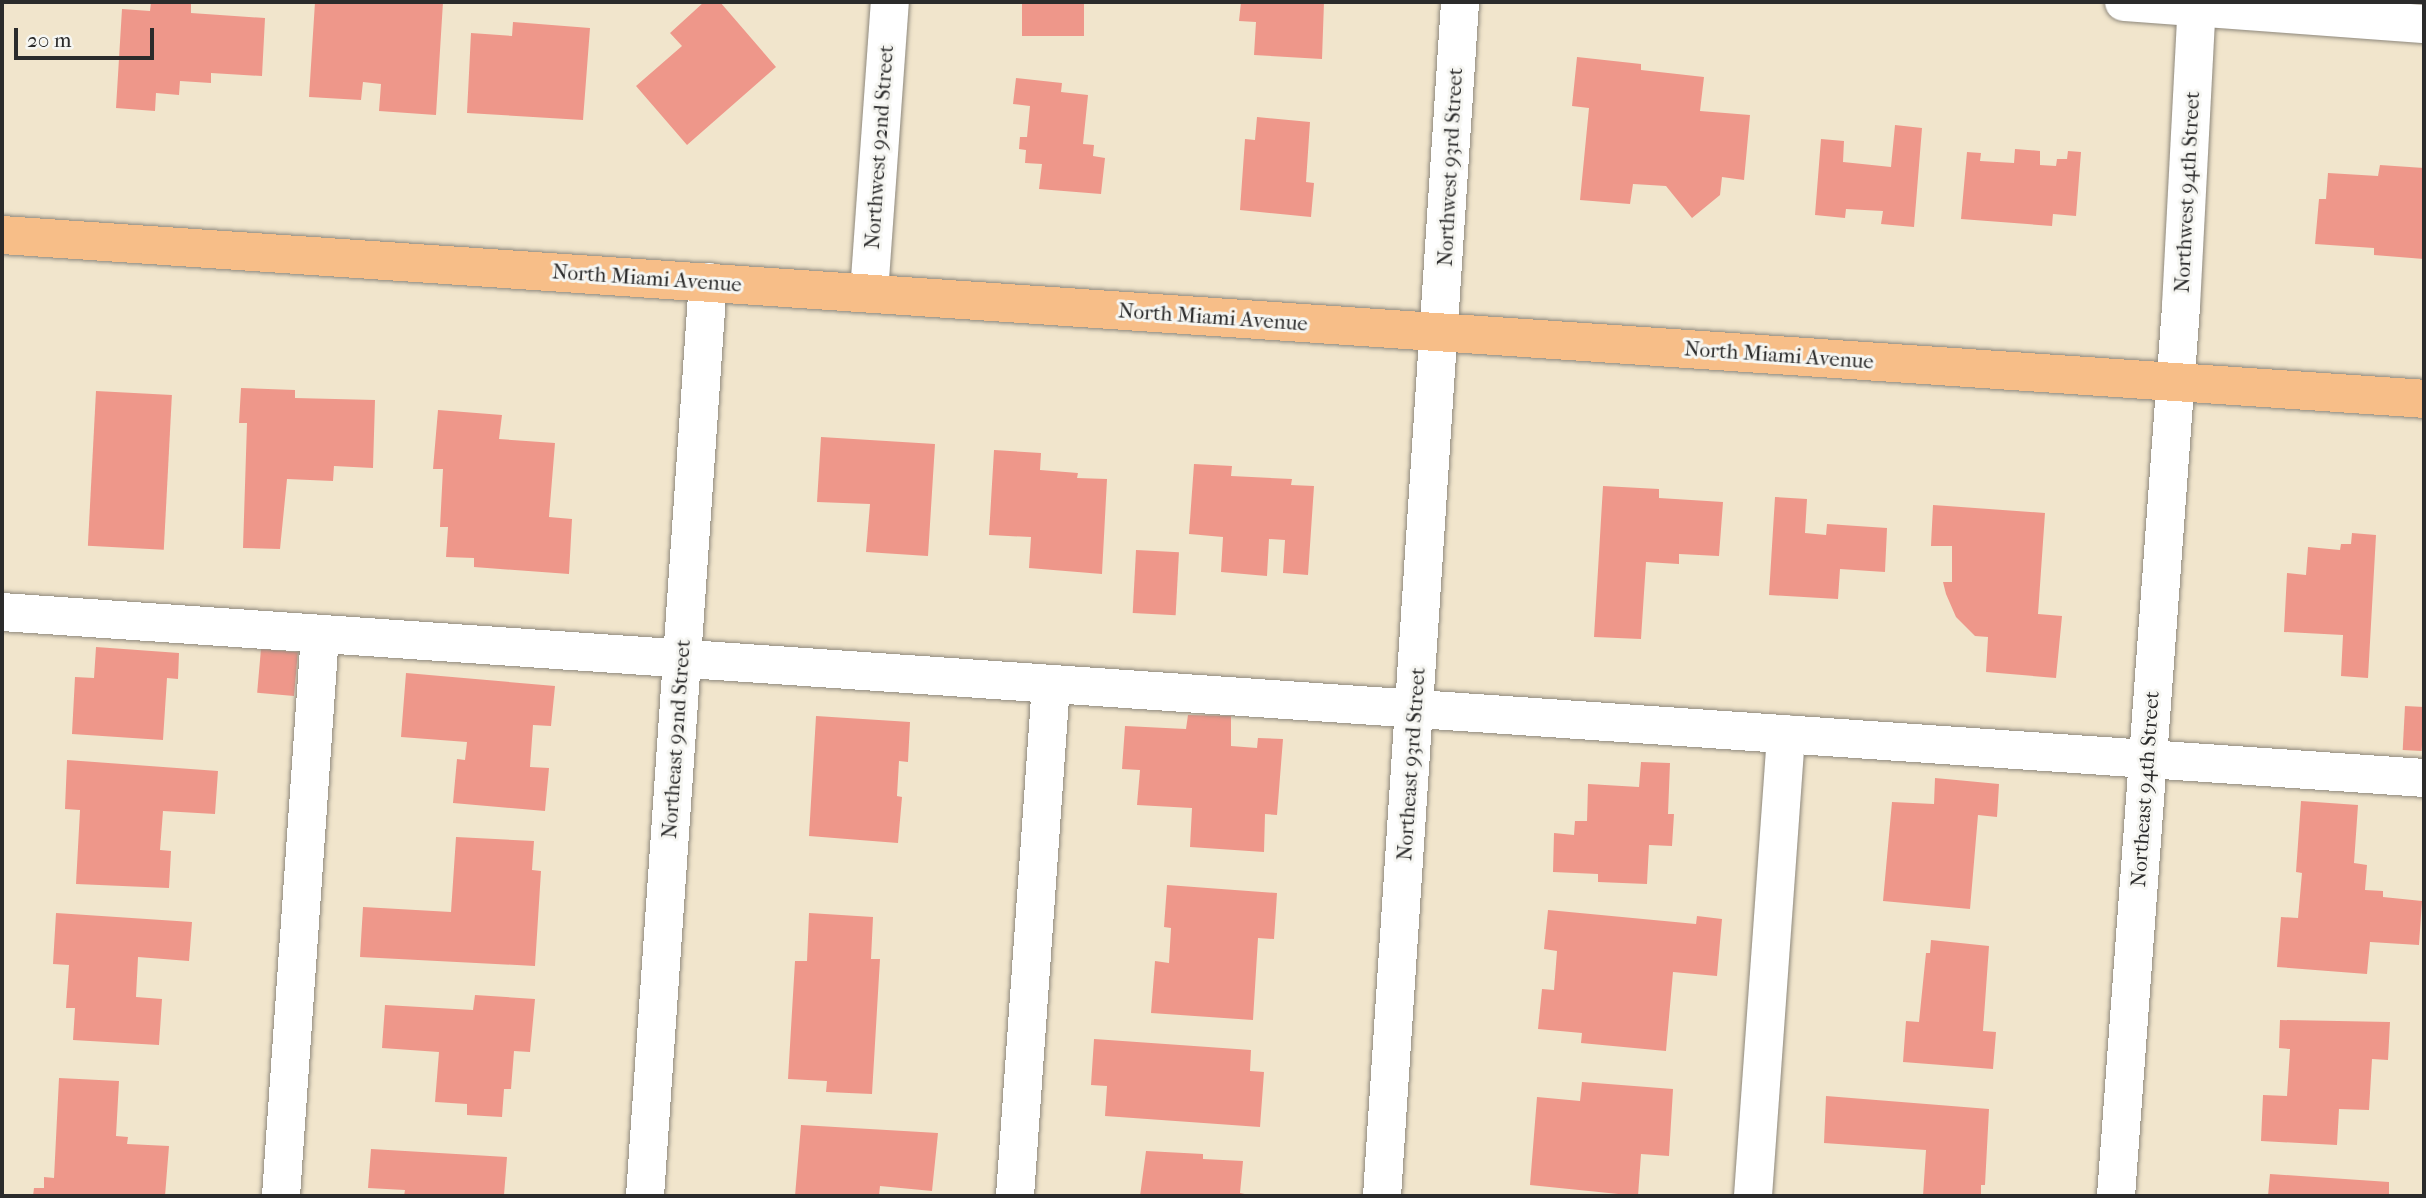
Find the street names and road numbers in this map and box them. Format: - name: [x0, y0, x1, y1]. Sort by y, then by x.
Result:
- street label: Northwest 92nd Street: [859, 44, 899, 250]
- street label: Northwest 93rd Street: [1432, 67, 1468, 267]
- street label: Northwest 94th Street: [2169, 91, 2205, 293]
- street label: North Miami Avenue: [551, 259, 743, 297]
- street label: North Miami Avenue: [1117, 298, 1309, 336]
- street label: North Miami Avenue: [1683, 336, 1875, 374]
- street label: Northeast 92nd Street: [656, 639, 696, 839]
- street label: Northeast 93rd Street: [1392, 666, 1430, 862]
- street label: Northeast 94th Street: [2126, 690, 2164, 888]

